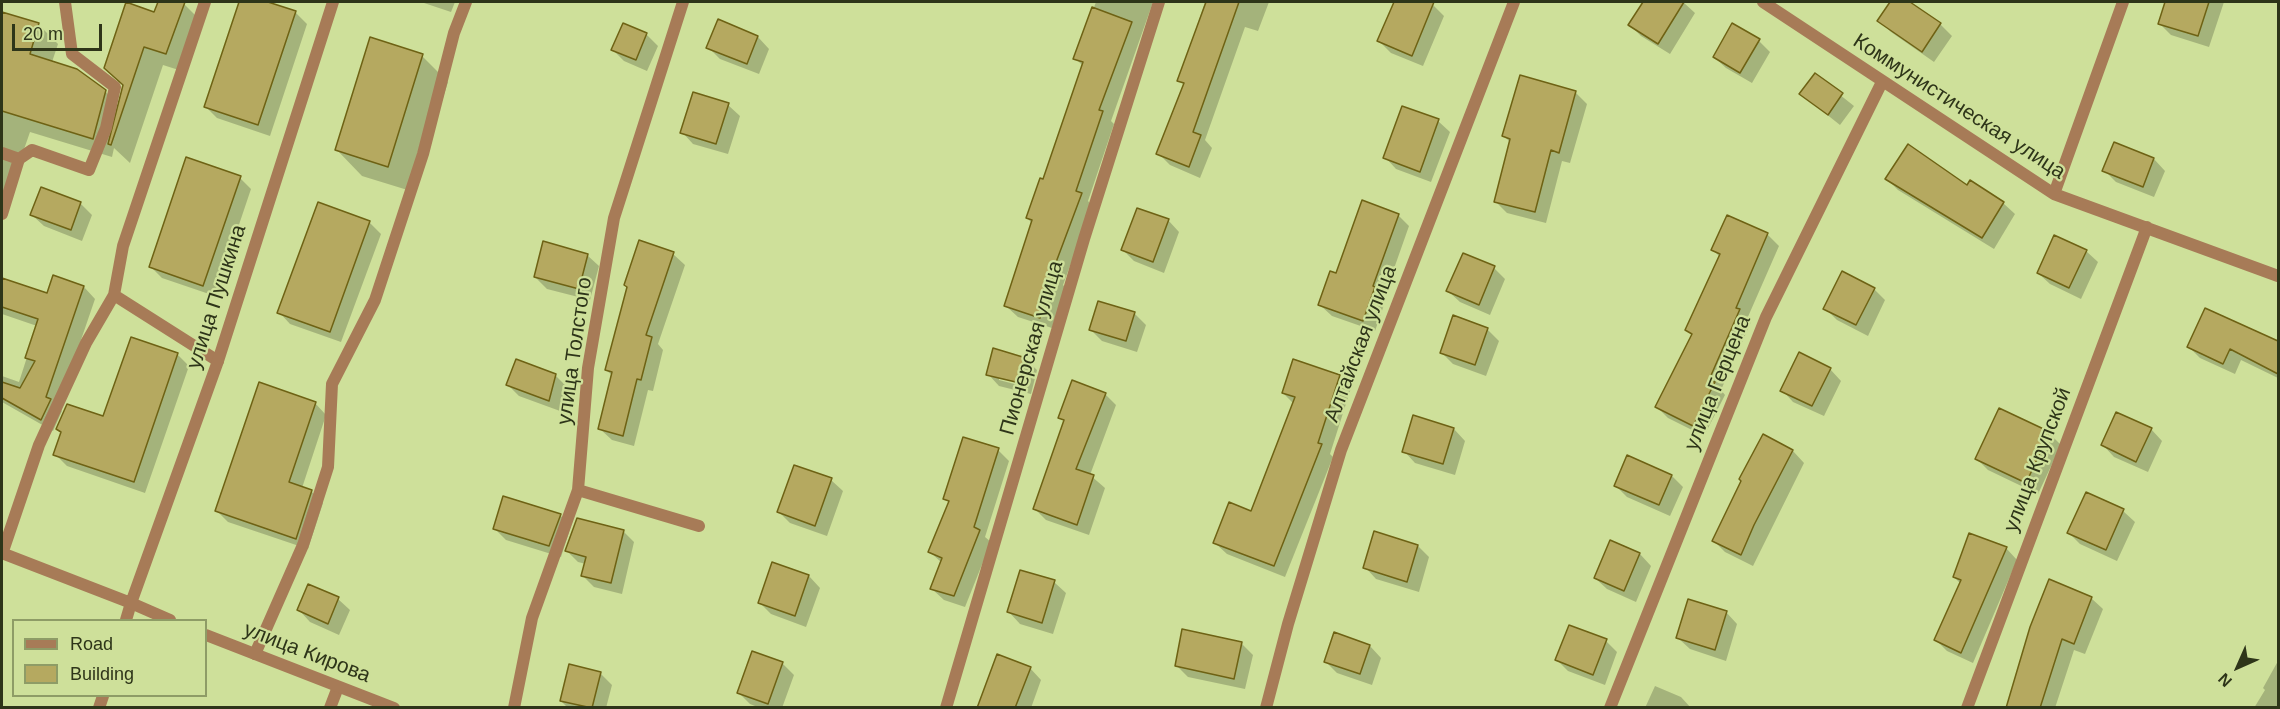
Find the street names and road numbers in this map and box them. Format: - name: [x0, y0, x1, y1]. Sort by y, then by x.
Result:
- street label: Коммунистическая улица: [1848, 29, 2070, 185]
- street label: улица Пушкина: [182, 222, 252, 372]
- street label: Пионерская улица: [995, 258, 1069, 438]
- street label: Алтайская улица: [1320, 262, 1402, 426]
- street label: улица Толстого: [552, 276, 598, 426]
- street label: улица Герцена: [1679, 312, 1757, 454]
- street label: улица Крупской: [1999, 384, 2077, 536]
- street label: улица Кирова: [240, 617, 374, 689]

